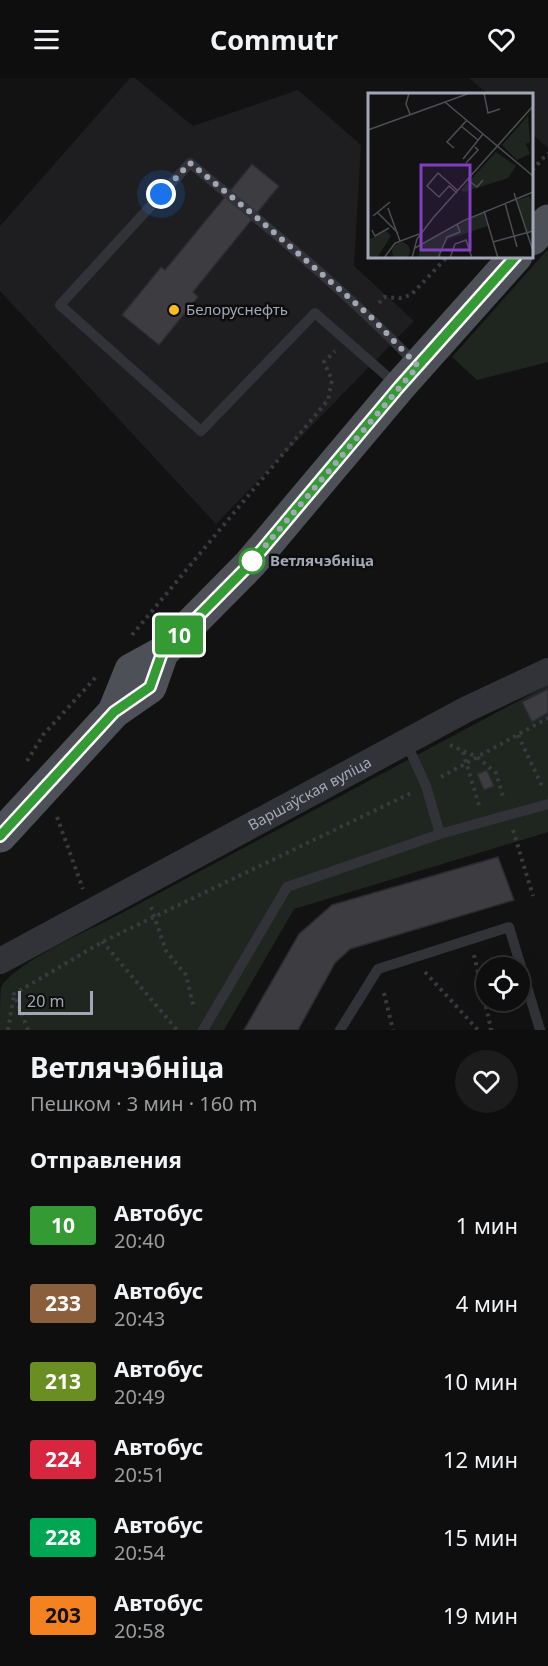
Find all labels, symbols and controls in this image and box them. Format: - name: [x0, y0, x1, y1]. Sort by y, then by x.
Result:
- text: Commutr: [210, 21, 338, 58]
- icon: menu: [30, 23, 63, 56]
- icon: heart: [485, 23, 518, 56]
- inset map: [368, 93, 533, 258]
- your location: [146, 179, 176, 209]
- place label: Белоруснефть: [186, 299, 288, 319]
- marker: Белоруснефть: [167, 303, 181, 317]
- marker: Ветлячэбніца: [239, 548, 265, 574]
- place label: Ветлячэбніца: [270, 550, 374, 570]
- line badge: 10: [152, 616, 206, 654]
- text: 10: [167, 621, 191, 649]
- street label: Варшаўская вуліца: [244, 752, 375, 834]
- map controls: [476, 957, 530, 1011]
- button: locate: [476, 957, 530, 1011]
- scale bar: [18, 988, 93, 1016]
- text: 20 m: [27, 990, 64, 1012]
- text: Ветлячэбніца: [30, 1048, 224, 1086]
- button: heart: [455, 1050, 518, 1113]
- text: Пешком · 3 мин · 160 m: [30, 1090, 257, 1117]
- text: Отправления: [30, 1144, 182, 1174]
- text: Автобус: [114, 1197, 203, 1227]
- text: 1 мин: [456, 1210, 518, 1240]
- text: 10: [51, 1211, 75, 1239]
- text: 20:40: [114, 1227, 165, 1254]
- text: Автобус: [114, 1275, 203, 1305]
- text: 4 мин: [456, 1288, 518, 1318]
- text: 233: [45, 1289, 81, 1317]
- text: 20:43: [114, 1305, 165, 1332]
- text: Автобус: [114, 1353, 203, 1383]
- text: 10 мин: [443, 1366, 518, 1396]
- text: 213: [45, 1367, 81, 1395]
- text: 20:49: [114, 1383, 165, 1410]
- text: Автобус: [114, 1431, 203, 1461]
- text: 12 мин: [443, 1444, 518, 1474]
- text: 224: [45, 1445, 81, 1473]
- text: 20:51: [114, 1461, 165, 1488]
- text: Автобус: [114, 1509, 203, 1539]
- text: 15 мин: [443, 1522, 518, 1552]
- text: 228: [45, 1523, 81, 1551]
- text: 20:54: [114, 1539, 165, 1566]
- text: Автобус: [114, 1587, 203, 1617]
- text: 19 мин: [443, 1600, 518, 1630]
- text: 203: [45, 1601, 81, 1629]
- text: 20:58: [114, 1617, 165, 1644]

